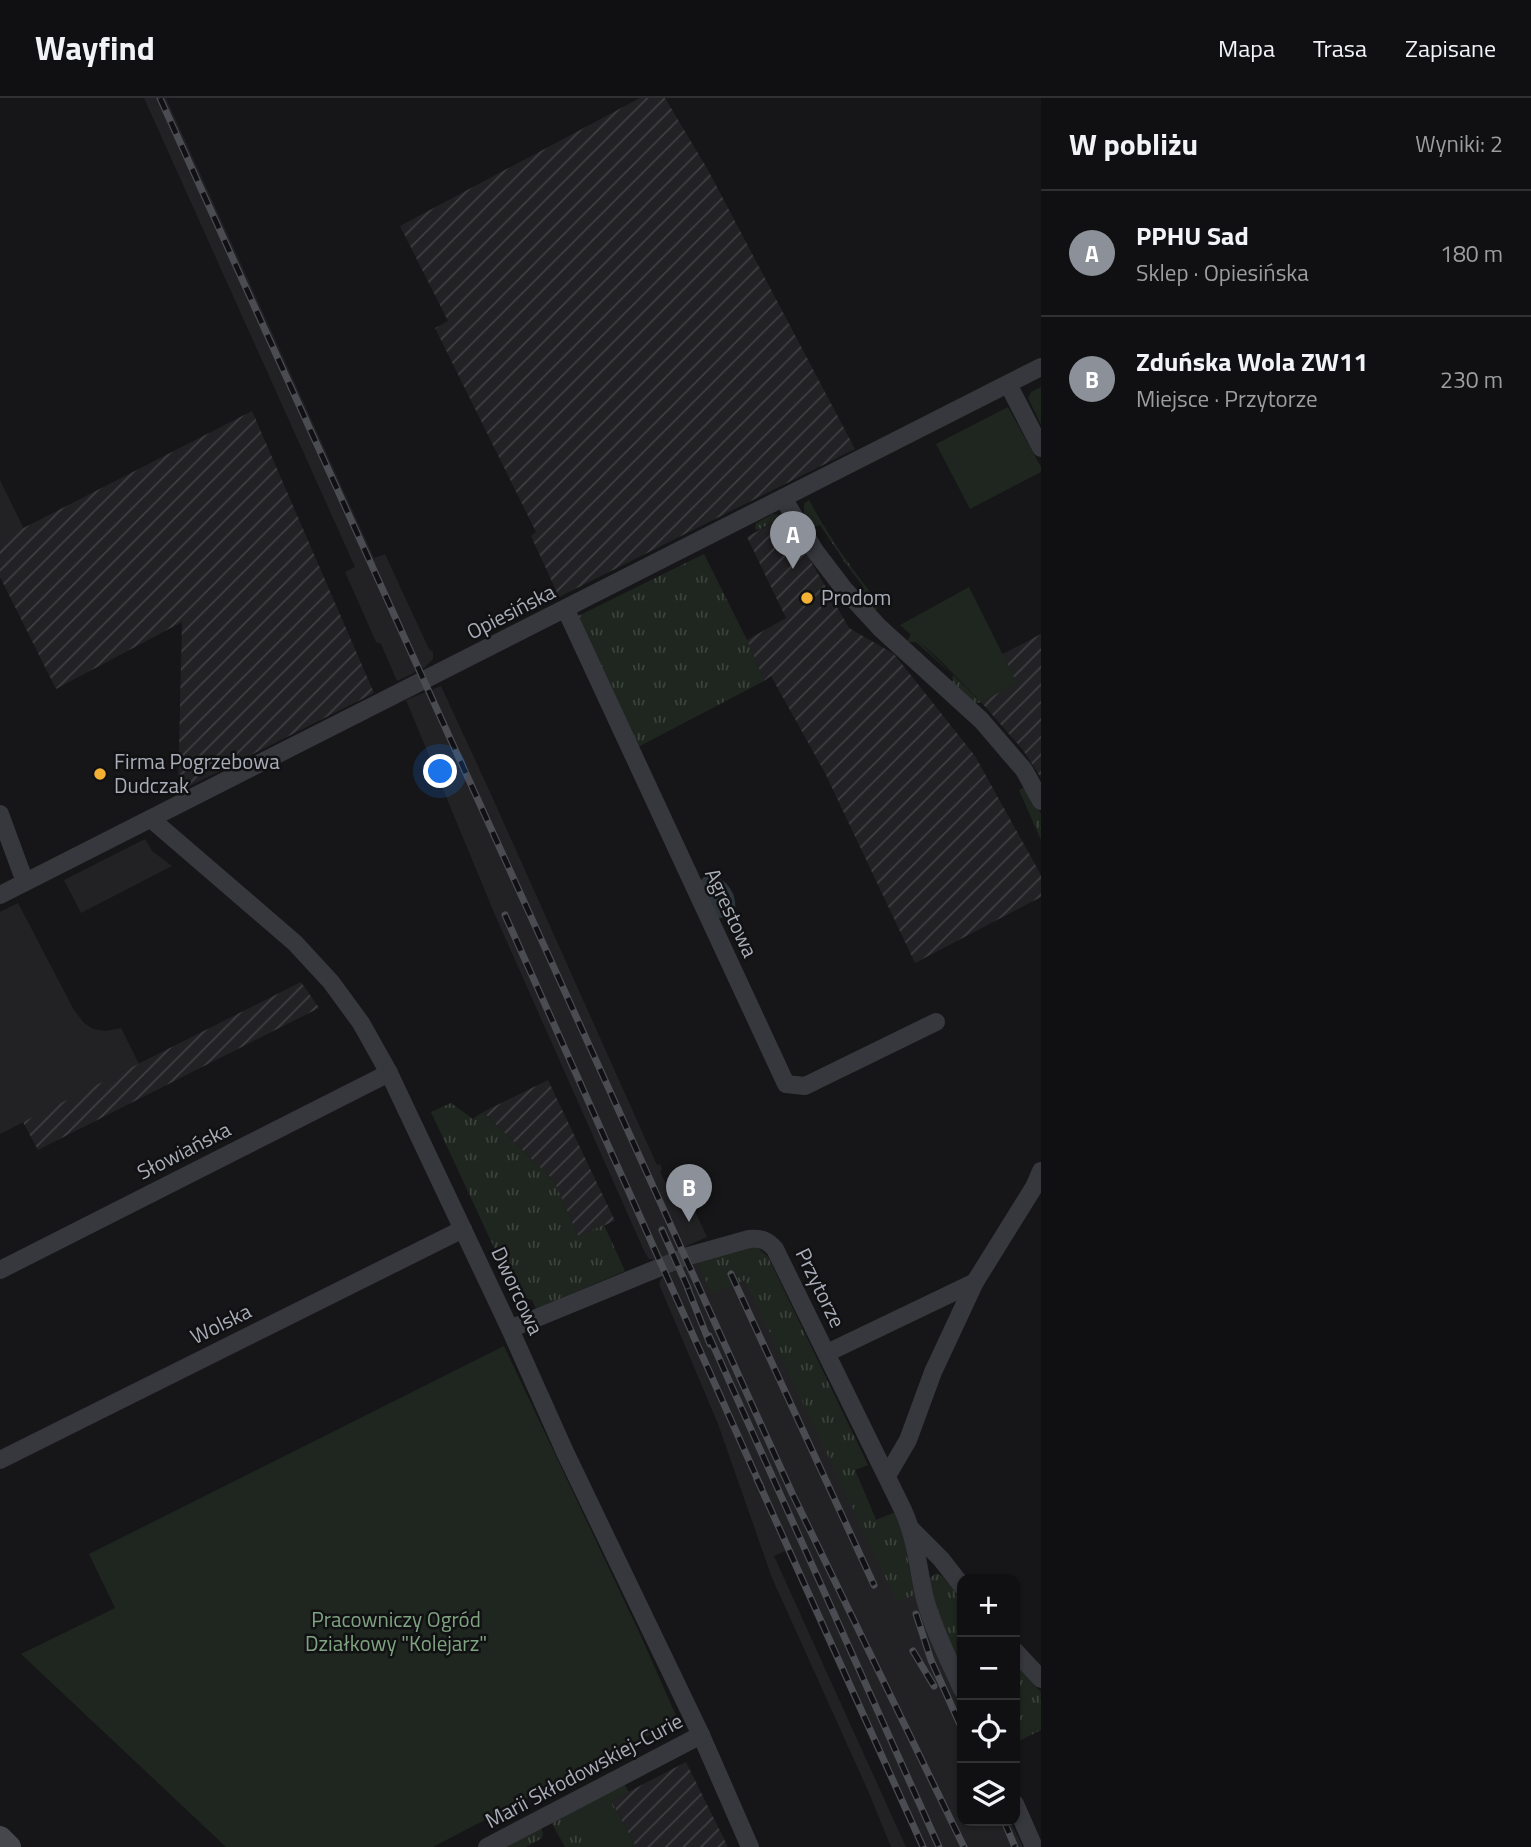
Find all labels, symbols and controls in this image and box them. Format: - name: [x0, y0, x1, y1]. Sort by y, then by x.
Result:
- text: Wayfind: [35, 23, 155, 73]
- text: Mapa: [1218, 30, 1275, 66]
- text: Trasa: [1313, 30, 1367, 66]
- text: Zapisane: [1405, 30, 1496, 66]
- text: W pobliżu: [1069, 121, 1198, 167]
- text: Wyniki: 2: [1415, 126, 1503, 161]
- text: PPHU Sad: [1136, 216, 1249, 255]
- text: A: [1085, 236, 1099, 271]
- text: 180 m: [1440, 236, 1503, 271]
- text: Sklep · Opiesińska: [1136, 255, 1309, 290]
- text: Zduńska Wola ZW11: [1136, 342, 1368, 381]
- text: B: [1085, 362, 1099, 397]
- text: 230 m: [1440, 362, 1503, 397]
- text: Miejsce · Przytorze: [1136, 381, 1318, 416]
- pin: A: [770, 511, 816, 569]
- street label: Opiesińska: [460, 575, 561, 647]
- place label: Prodom: [821, 581, 891, 613]
- marker: Prodom: [799, 590, 815, 606]
- place label: Firma Pogrzebowa Dudczak: [114, 745, 280, 801]
- your location: [423, 754, 457, 788]
- marker: Firma Pogrzebowa Dudczak: [92, 766, 108, 782]
- street label: Agrestowa: [697, 863, 767, 963]
- street label: Słowiańska: [131, 1113, 236, 1187]
- pin: B: [666, 1164, 712, 1222]
- street label: Dworcowa: [484, 1241, 552, 1340]
- street label: Przytorze: [788, 1242, 854, 1333]
- street label: Wolska: [185, 1294, 257, 1352]
- map controls: [957, 1574, 1020, 1826]
- button: +: [957, 1574, 1020, 1637]
- park label: Pracowniczy Ogród Działkowy "Kolejarz": [305, 1603, 487, 1659]
- button: −: [957, 1637, 1020, 1700]
- button: locate: [957, 1700, 1020, 1763]
- street label: Marii Skłodowskiej-Curie: [479, 1704, 688, 1836]
- button: layers: [957, 1763, 1020, 1826]

